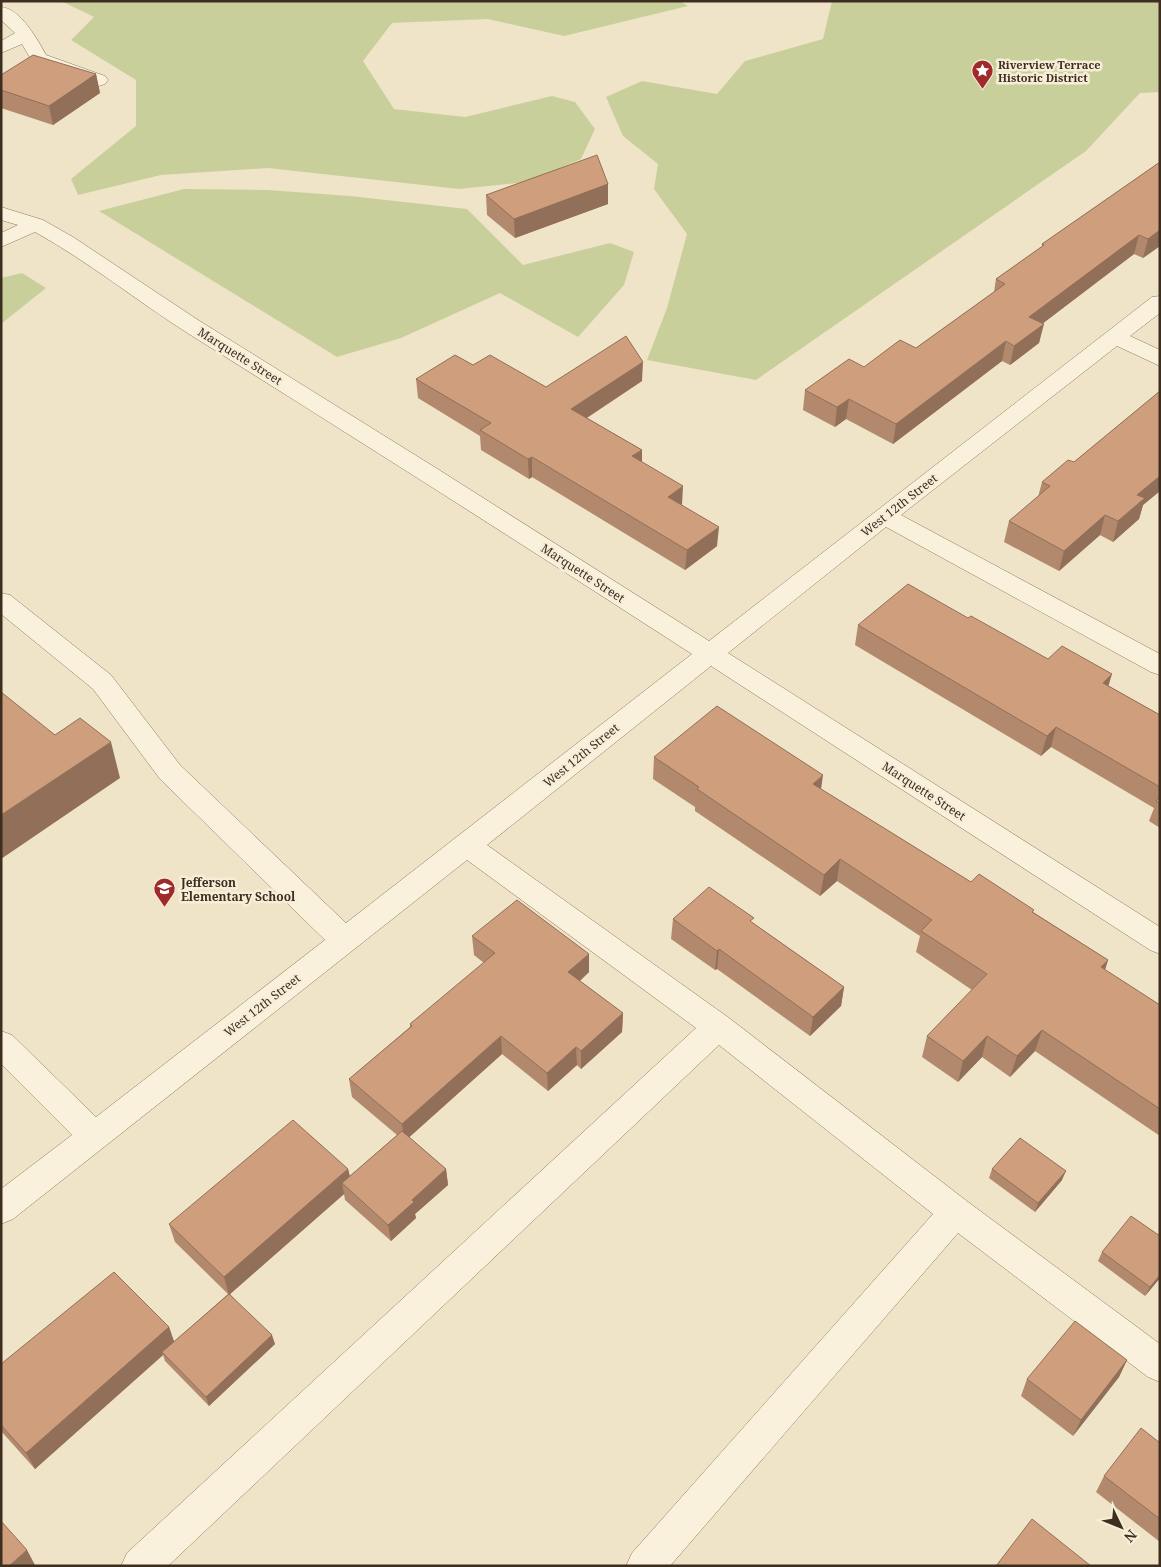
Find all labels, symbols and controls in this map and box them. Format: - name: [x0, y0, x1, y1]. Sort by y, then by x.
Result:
- place label: Riverview Terrace Historic District: [998, 57, 1101, 85]
- place icon: Riverview Terrace Historic District: [970, 58, 994, 89]
- street label: Marquette Street: [195, 323, 285, 389]
- street label: West 12th Street: [857, 470, 941, 540]
- street label: Marquette Street: [538, 540, 628, 606]
- street label: West 12th Street: [540, 719, 622, 791]
- street label: Marquette Street: [879, 758, 969, 824]
- place label: Jefferson Elementary School: [180, 874, 296, 905]
- school or university icon: Jefferson Elementary School: [153, 877, 177, 908]
- street label: West 12th Street: [220, 970, 304, 1040]
- north arrow: [1096, 1502, 1146, 1552]
- text: N: [1120, 1526, 1142, 1547]

